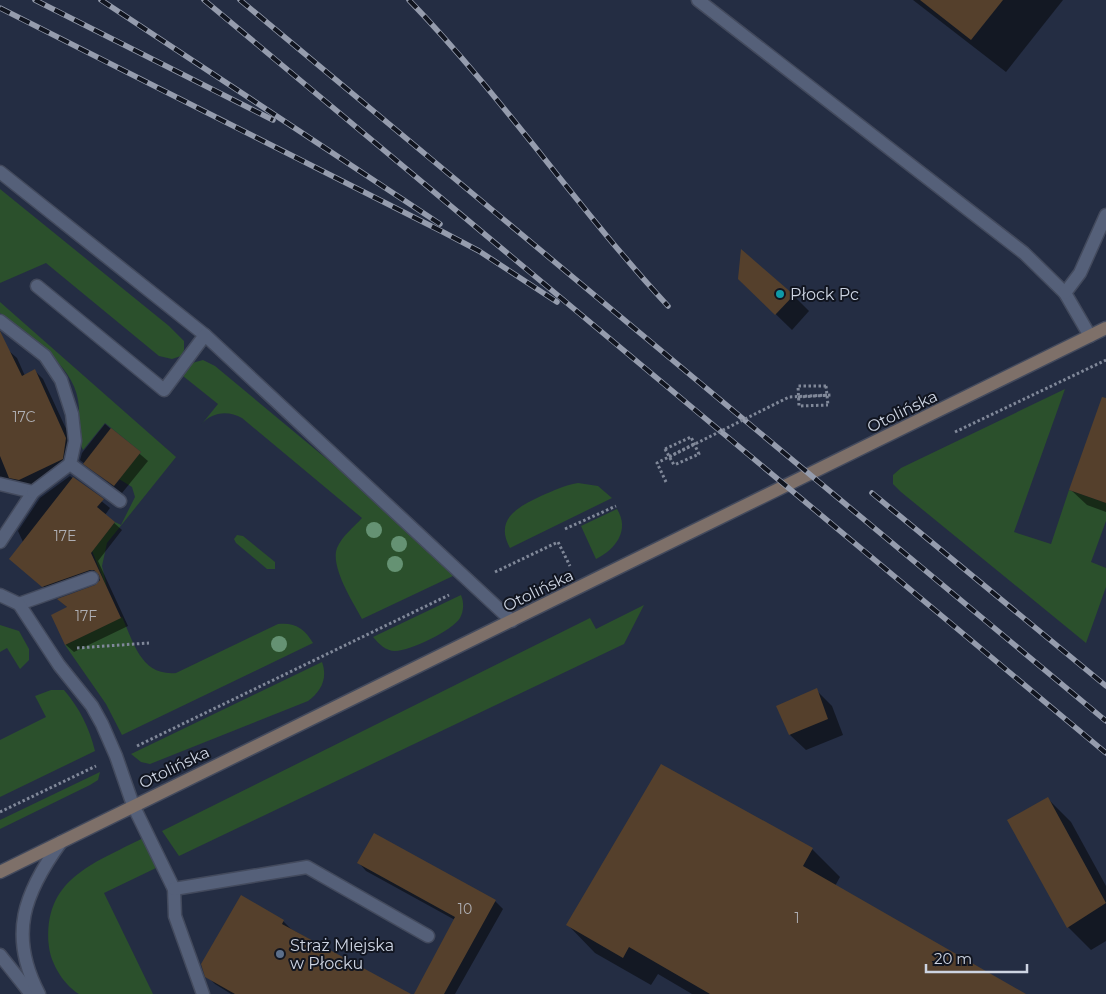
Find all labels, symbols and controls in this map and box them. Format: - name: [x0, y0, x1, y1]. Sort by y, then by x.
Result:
- place label: Płock Pc: [790, 285, 859, 304]
- marker: Płock Pc: [774, 288, 786, 300]
- street label: Otolińska: [864, 386, 940, 437]
- house number: 17C: [13, 408, 36, 426]
- house number: 17E: [54, 527, 76, 545]
- street label: Otolińska: [500, 565, 576, 616]
- house number: 17F: [75, 607, 97, 625]
- street label: Otolińska: [136, 742, 212, 793]
- house number: 10: [458, 900, 472, 918]
- house number: 1: [794, 909, 800, 927]
- place label: Straż Miejska w Płocku: [290, 936, 394, 973]
- scale bar: [926, 942, 1027, 974]
- marker: Straż Miejska w Płocku: [274, 948, 286, 960]
- text: 20 m: [934, 949, 972, 968]

